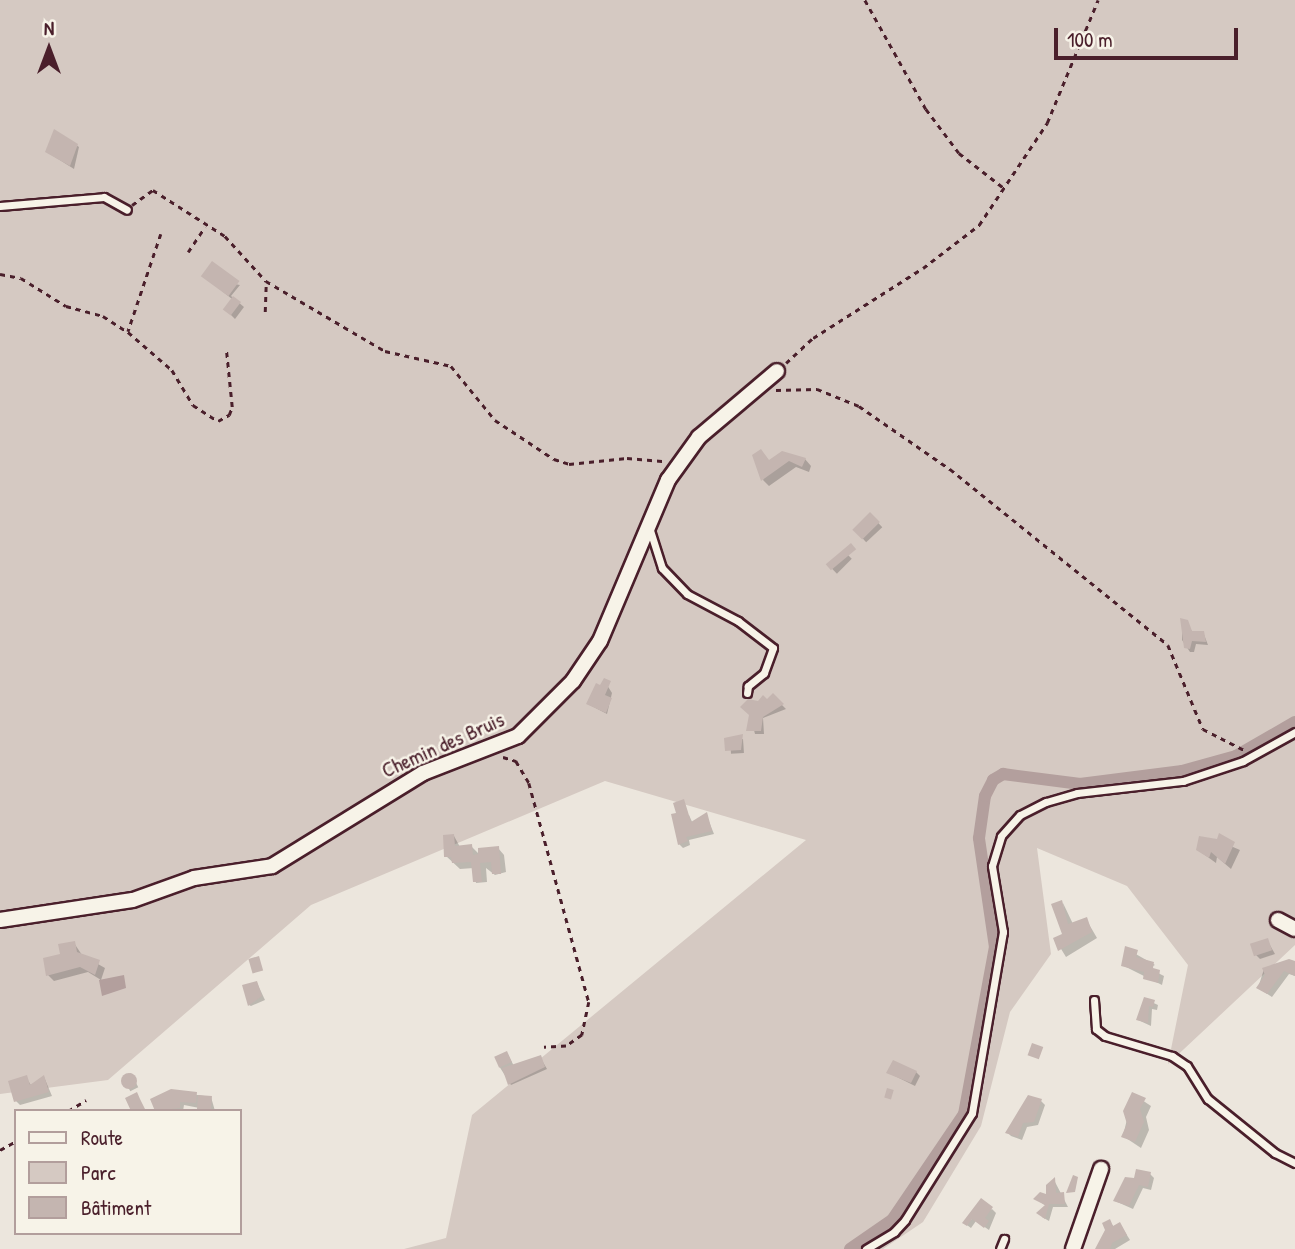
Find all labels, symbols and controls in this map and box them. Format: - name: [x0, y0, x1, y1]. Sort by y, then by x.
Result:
- north arrow: [14, 14, 84, 84]
- scale bar: [1057, 14, 1241, 58]
- text: N: [44, 15, 54, 41]
- text: 100 m: [1067, 25, 1113, 54]
- street label: Chemin des Bruis: [378, 707, 508, 783]
- legend: [14, 1109, 242, 1235]
- text: Route: [81, 1123, 123, 1152]
- text: Parc: [81, 1158, 116, 1187]
- text: Bâtiment: [81, 1193, 151, 1222]

